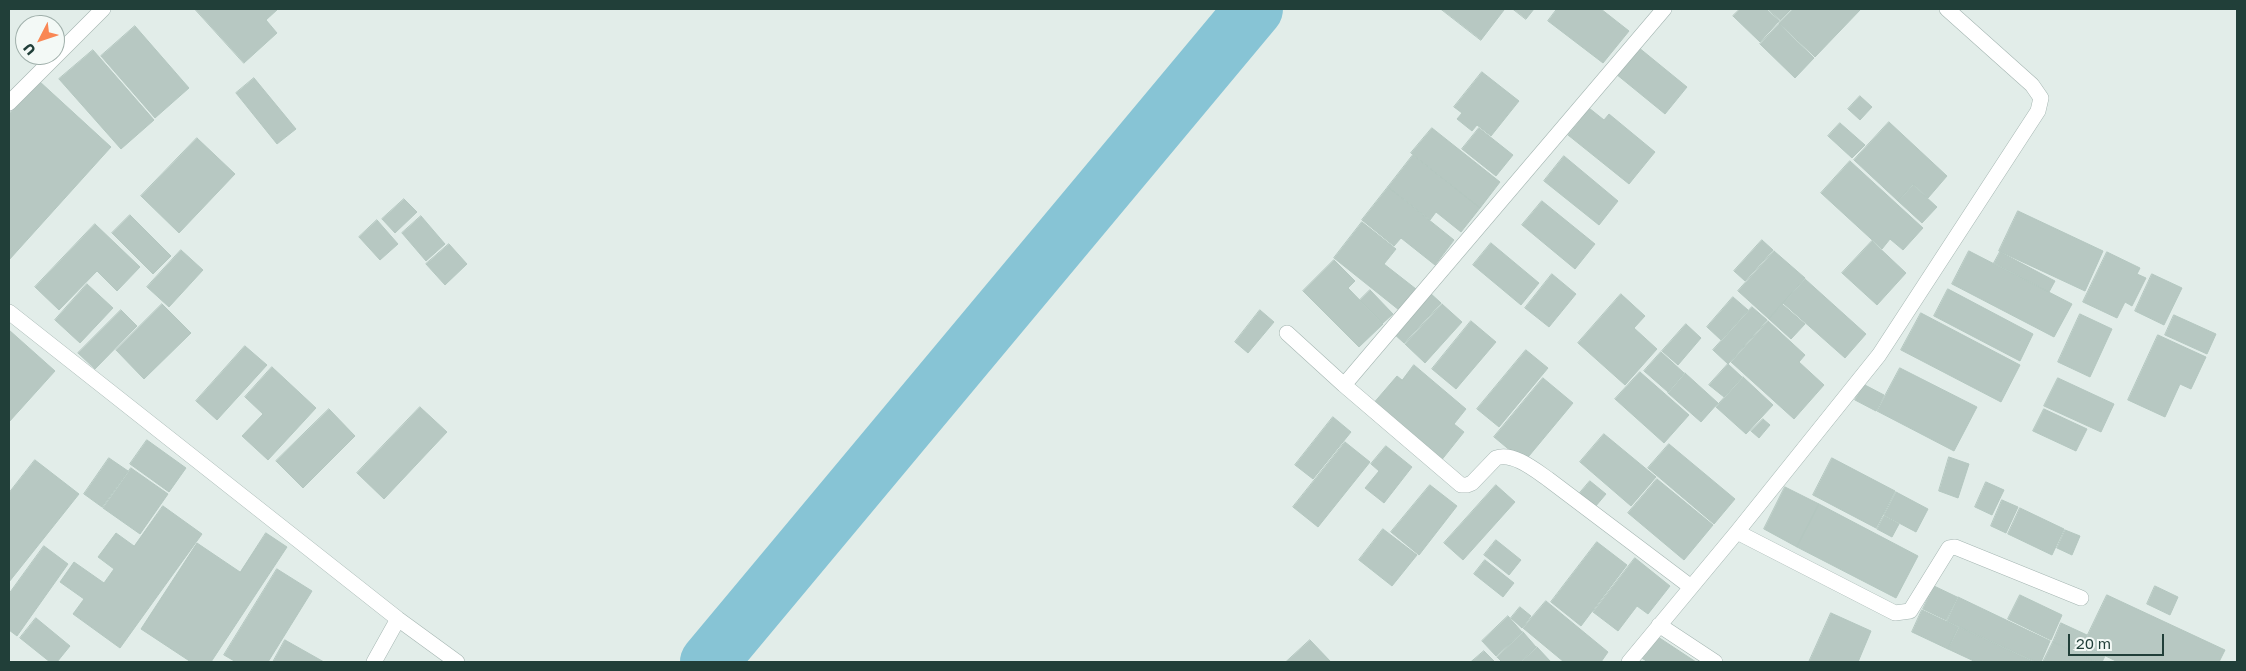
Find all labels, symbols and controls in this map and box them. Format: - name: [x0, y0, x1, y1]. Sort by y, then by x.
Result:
- north arrow: [15, 15, 65, 65]
- text: U: [19, 40, 39, 59]
- scale bar: [2071, 624, 2167, 656]
- text: 20 m: [2076, 634, 2111, 652]

